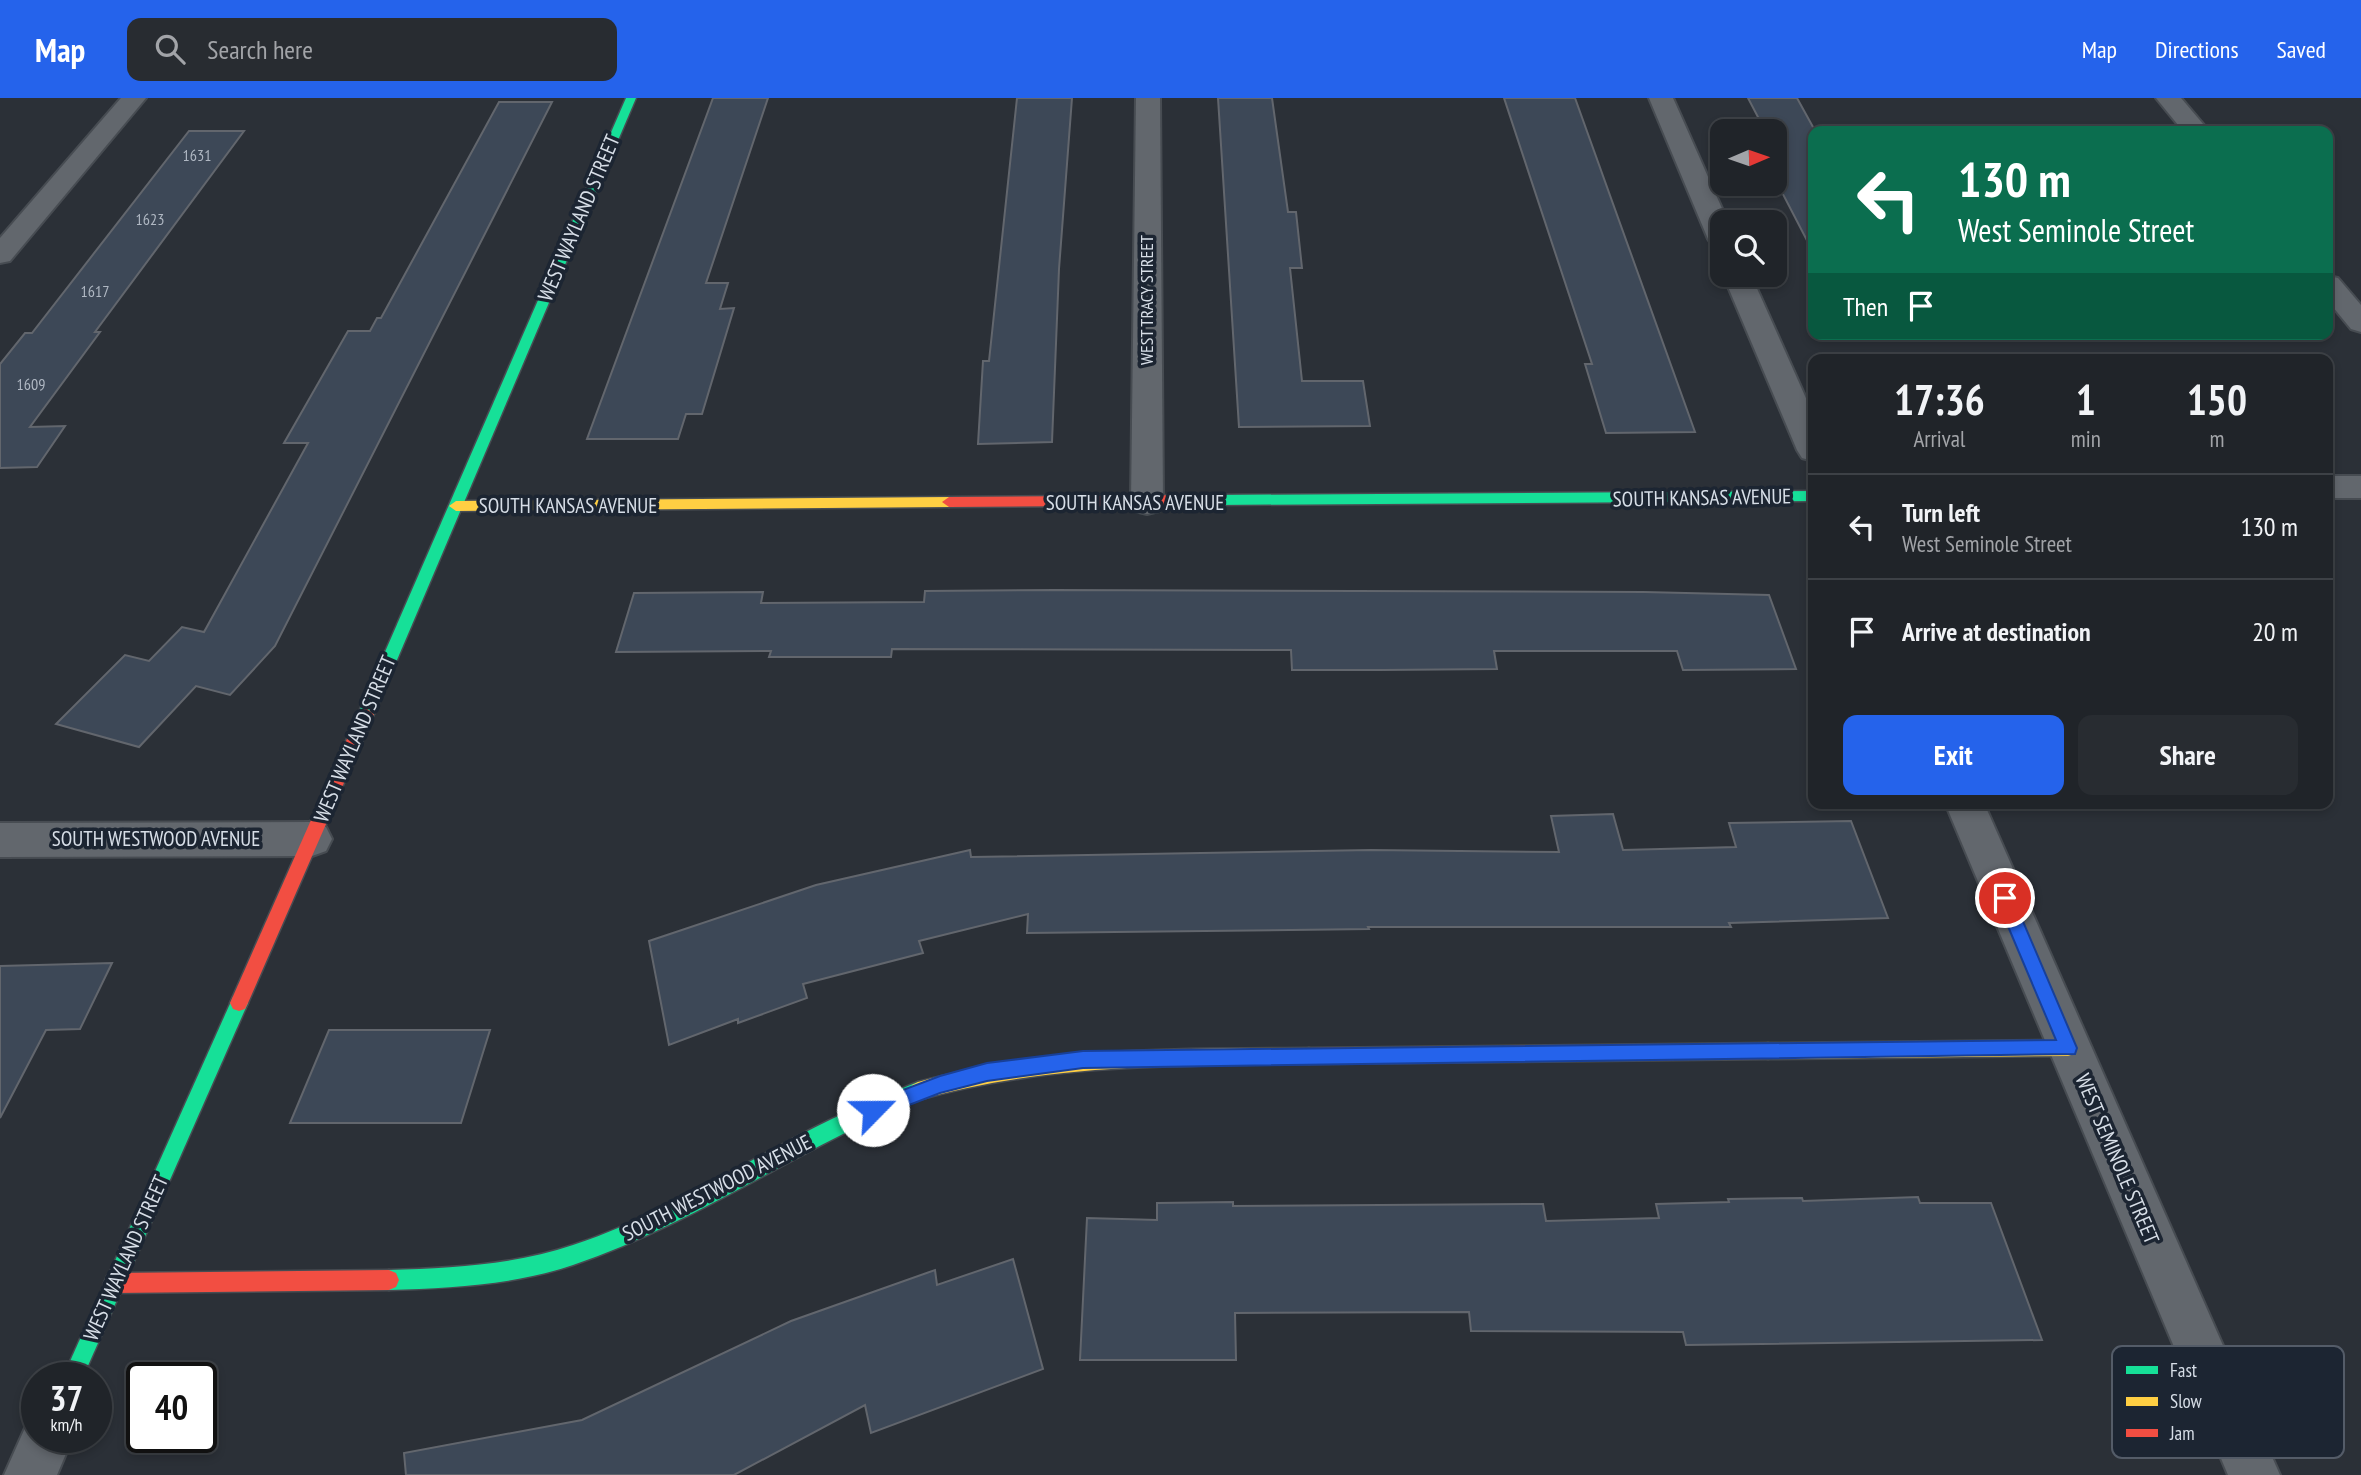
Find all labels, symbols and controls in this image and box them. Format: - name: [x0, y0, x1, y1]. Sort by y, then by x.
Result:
- search box: [127, 18, 617, 81]
- text: Map: [35, 28, 85, 71]
- icon: search: [151, 30, 189, 68]
- text: Search here: [207, 33, 313, 66]
- text: Map: [2082, 34, 2117, 65]
- text: Directions: [2155, 34, 2239, 65]
- text: Saved: [2277, 34, 2326, 65]
- north arrow: [1710, 119, 1787, 196]
- map controls: [1710, 119, 1787, 287]
- street label: WEST WAYLAND STREET: [531, 130, 626, 305]
- house number: 1631: [183, 145, 211, 165]
- text: 130 m: [1958, 147, 2071, 211]
- icon: left: [1843, 154, 1934, 245]
- house number: 1623: [136, 209, 164, 229]
- text: West Seminole Street: [1958, 209, 2194, 251]
- button: search: [1710, 210, 1787, 287]
- street label: WEST TRACY STREET: [1135, 235, 1158, 365]
- house number: 1617: [81, 281, 109, 301]
- icon: arrive: [1902, 287, 1940, 325]
- text: Then: [1843, 290, 1888, 323]
- text: 17:36: [1894, 372, 1985, 427]
- text: 1: [2076, 372, 2096, 427]
- text: 150: [2187, 372, 2247, 427]
- house number: 1609: [17, 374, 45, 394]
- text: Arrival: [1913, 424, 1965, 453]
- text: min: [2071, 424, 2101, 453]
- text: m: [2209, 424, 2224, 453]
- street label: SOUTH KANSAS AVENUE: [1613, 482, 1791, 513]
- street label: SOUTH KANSAS AVENUE: [1046, 489, 1224, 516]
- street label: SOUTH KANSAS AVENUE: [479, 492, 657, 519]
- text: Turn left: [1902, 496, 1980, 529]
- icon: left: [1843, 508, 1881, 546]
- text: 130 m: [2240, 510, 2298, 543]
- text: West Seminole Street: [1902, 529, 2072, 558]
- icon: arrive: [1843, 613, 1881, 651]
- text: Arrive at destination: [1902, 615, 2091, 648]
- text: 20 m: [2252, 615, 2298, 648]
- street label: WEST WAYLAND STREET: [307, 651, 402, 826]
- button: Exit: [1843, 715, 2064, 795]
- button: Share: [2078, 715, 2298, 795]
- street label: SOUTH WESTWOOD AVENUE: [52, 825, 260, 852]
- pin: [1975, 868, 2035, 928]
- icon: arrive: [1986, 879, 2024, 917]
- street label: WEST SEMINOLE STREET: [2069, 1070, 2166, 1249]
- position arrow: [836, 1073, 910, 1147]
- street label: SOUTH WESTWOOD AVENUE: [618, 1128, 816, 1247]
- street label: WEST WAYLAND STREET: [77, 1170, 174, 1345]
- legend: [2112, 1346, 2344, 1458]
- text: Fast: [2170, 1358, 2198, 1382]
- speed limit sign: 40: [126, 1362, 217, 1453]
- text: 37: [50, 1375, 83, 1421]
- text: Slow: [2170, 1389, 2203, 1413]
- text: km/h: [51, 1413, 82, 1436]
- text: Jam: [2169, 1421, 2195, 1445]

